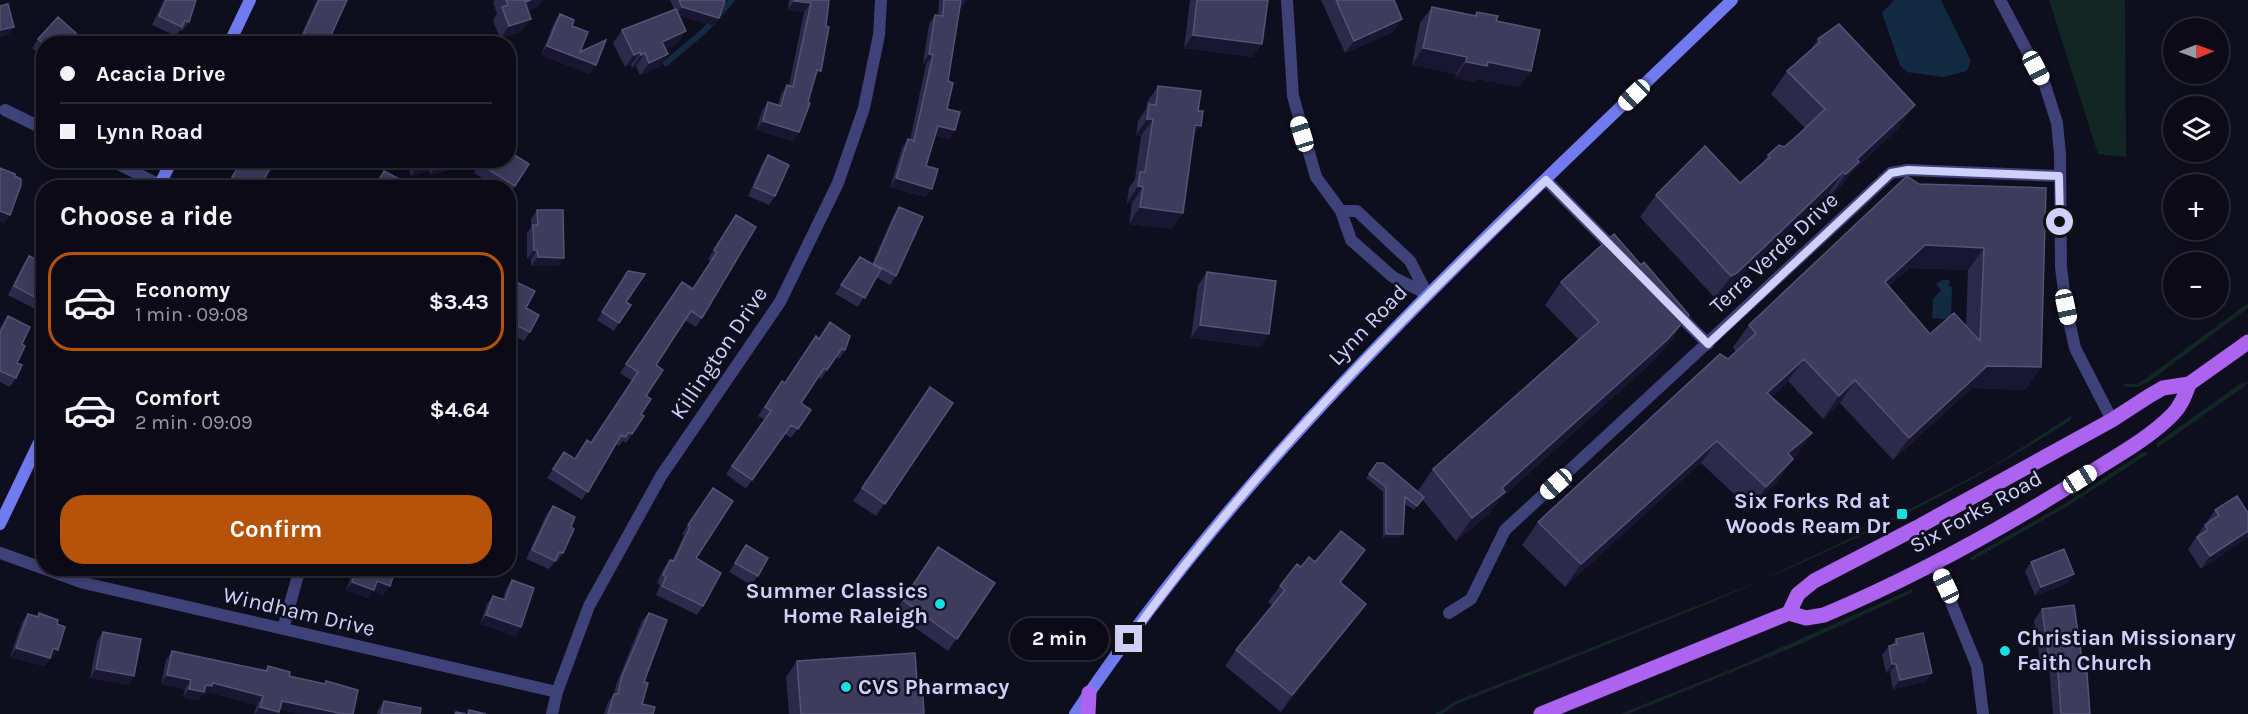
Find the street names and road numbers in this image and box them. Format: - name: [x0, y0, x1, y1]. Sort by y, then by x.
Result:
- street label: Terra Verde Drive: [1705, 187, 1843, 319]
- street label: Lynn Road: [1323, 279, 1413, 371]
- street label: Killington Drive: [665, 282, 773, 424]
- street label: Six Forks Road: [1905, 465, 2047, 559]
- street label: Windham Drive: [221, 582, 377, 642]

